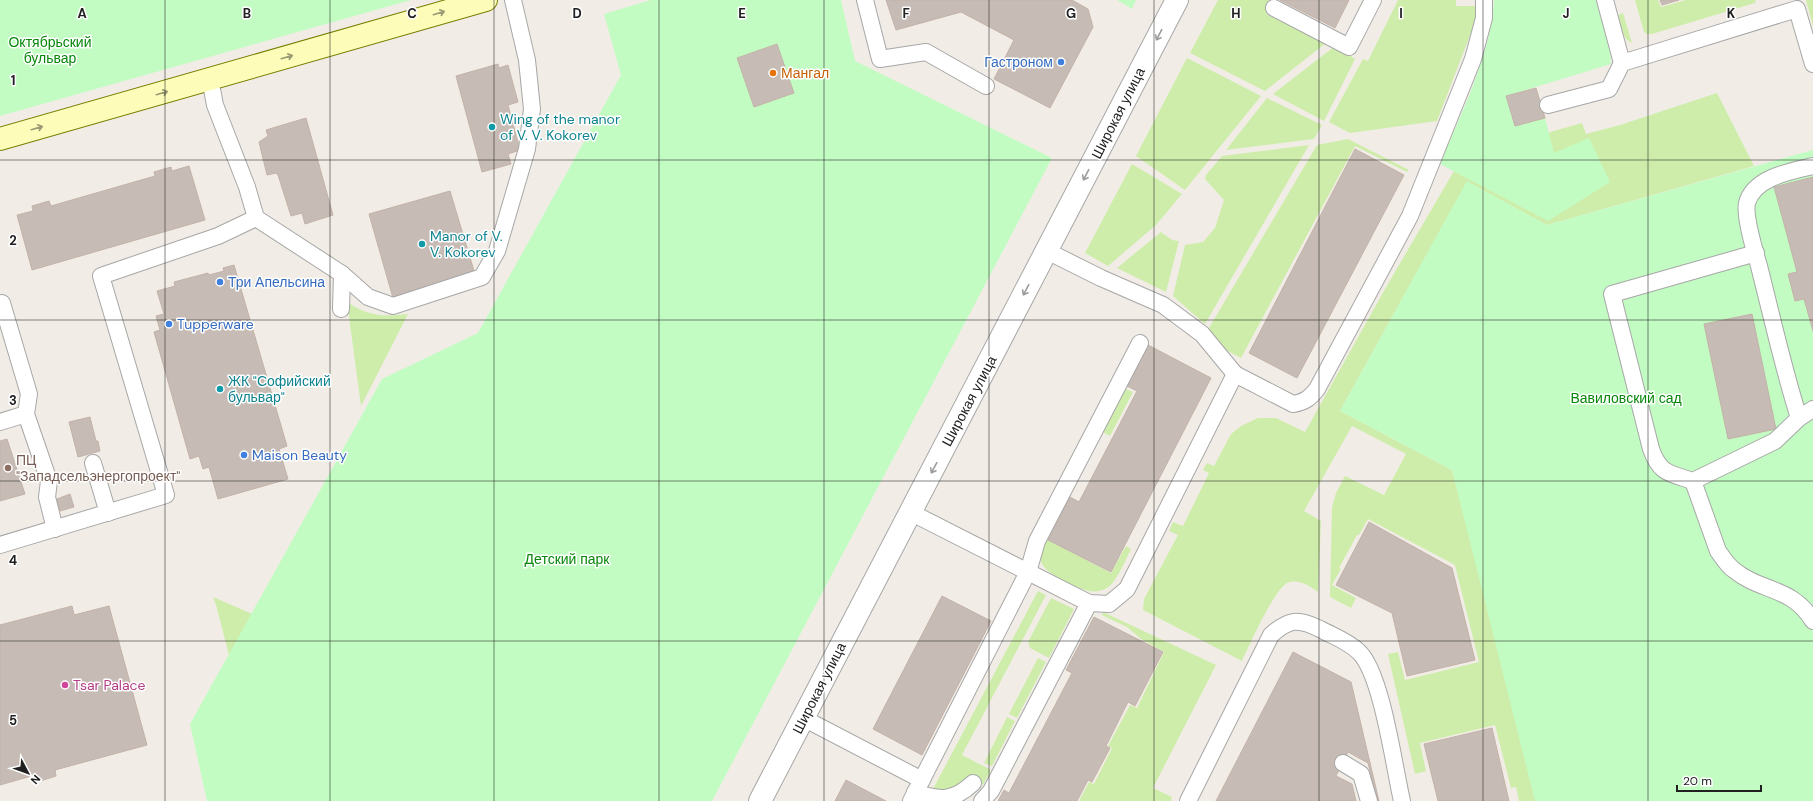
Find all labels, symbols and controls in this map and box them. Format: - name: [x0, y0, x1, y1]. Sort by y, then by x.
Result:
- text: A: [77, 5, 87, 22]
- text: B: [243, 5, 251, 22]
- text: C: [407, 5, 417, 22]
- text: D: [572, 5, 582, 22]
- text: E: [738, 5, 746, 22]
- text: F: [902, 5, 910, 22]
- text: G: [1066, 5, 1076, 22]
- text: H: [1231, 5, 1241, 22]
- text: I: [1399, 5, 1403, 22]
- text: J: [1562, 5, 1570, 22]
- text: K: [1727, 5, 1736, 22]
- one-way arrow: [433, 9, 446, 16]
- one-way arrow: [1154, 28, 1162, 40]
- park label: Октябрьский бульвар: [8, 33, 92, 67]
- one-way arrow: [281, 53, 294, 60]
- place label: Гастроном: [984, 53, 1053, 71]
- marker: Гастроном: [1056, 57, 1066, 67]
- place label: Мангал: [781, 64, 829, 82]
- street label: Широкая улица: [1087, 64, 1149, 162]
- marker: Мангал: [768, 68, 778, 78]
- text: 1: [11, 72, 15, 89]
- one-way arrow: [156, 89, 169, 96]
- place label: Wing of the manor of V. V. Kokorev: [500, 110, 620, 144]
- marker: Wing of the manor of V. V. Kokorev: [487, 122, 497, 132]
- one-way arrow: [31, 124, 44, 132]
- one-way arrow: [1082, 169, 1089, 181]
- place label: Manor of V. V. Kokorev: [430, 227, 503, 261]
- text: 2: [9, 232, 17, 249]
- marker: Manor of V. V. Kokorev: [417, 239, 427, 249]
- place label: Три Апельсина: [228, 273, 325, 291]
- marker: Три Апельсина: [215, 277, 225, 287]
- one-way arrow: [1022, 284, 1030, 296]
- place label: Tupperware: [177, 315, 254, 333]
- marker: Tupperware: [164, 319, 174, 329]
- street label: Широкая улица: [938, 352, 1001, 449]
- place label: ЖК "Софийский бульвар": [228, 372, 331, 406]
- marker: ЖК "Софийский бульвар": [215, 384, 225, 394]
- park label: Вавиловский сад: [1570, 389, 1682, 407]
- text: 3: [9, 392, 17, 409]
- place label: Maison Beauty: [252, 446, 347, 464]
- marker: Maison Beauty: [239, 450, 249, 460]
- place label: ПЦ "Западсельэнергопроект": [16, 451, 180, 485]
- one-way arrow: [929, 461, 937, 473]
- marker: ПЦ "Западсельэнергопроект": [3, 463, 13, 473]
- park label: Детский парк: [525, 550, 610, 568]
- text: 4: [9, 552, 17, 569]
- street label: Широкая улица: [788, 639, 850, 737]
- place label: Tsar Palace: [73, 676, 146, 694]
- marker: Tsar Palace: [60, 680, 70, 690]
- text: 5: [9, 712, 17, 729]
- north arrow: [8, 753, 48, 793]
- scale bar: [1677, 767, 1761, 793]
- text: N: [28, 772, 43, 787]
- text: 20 m: [1683, 773, 1712, 789]

